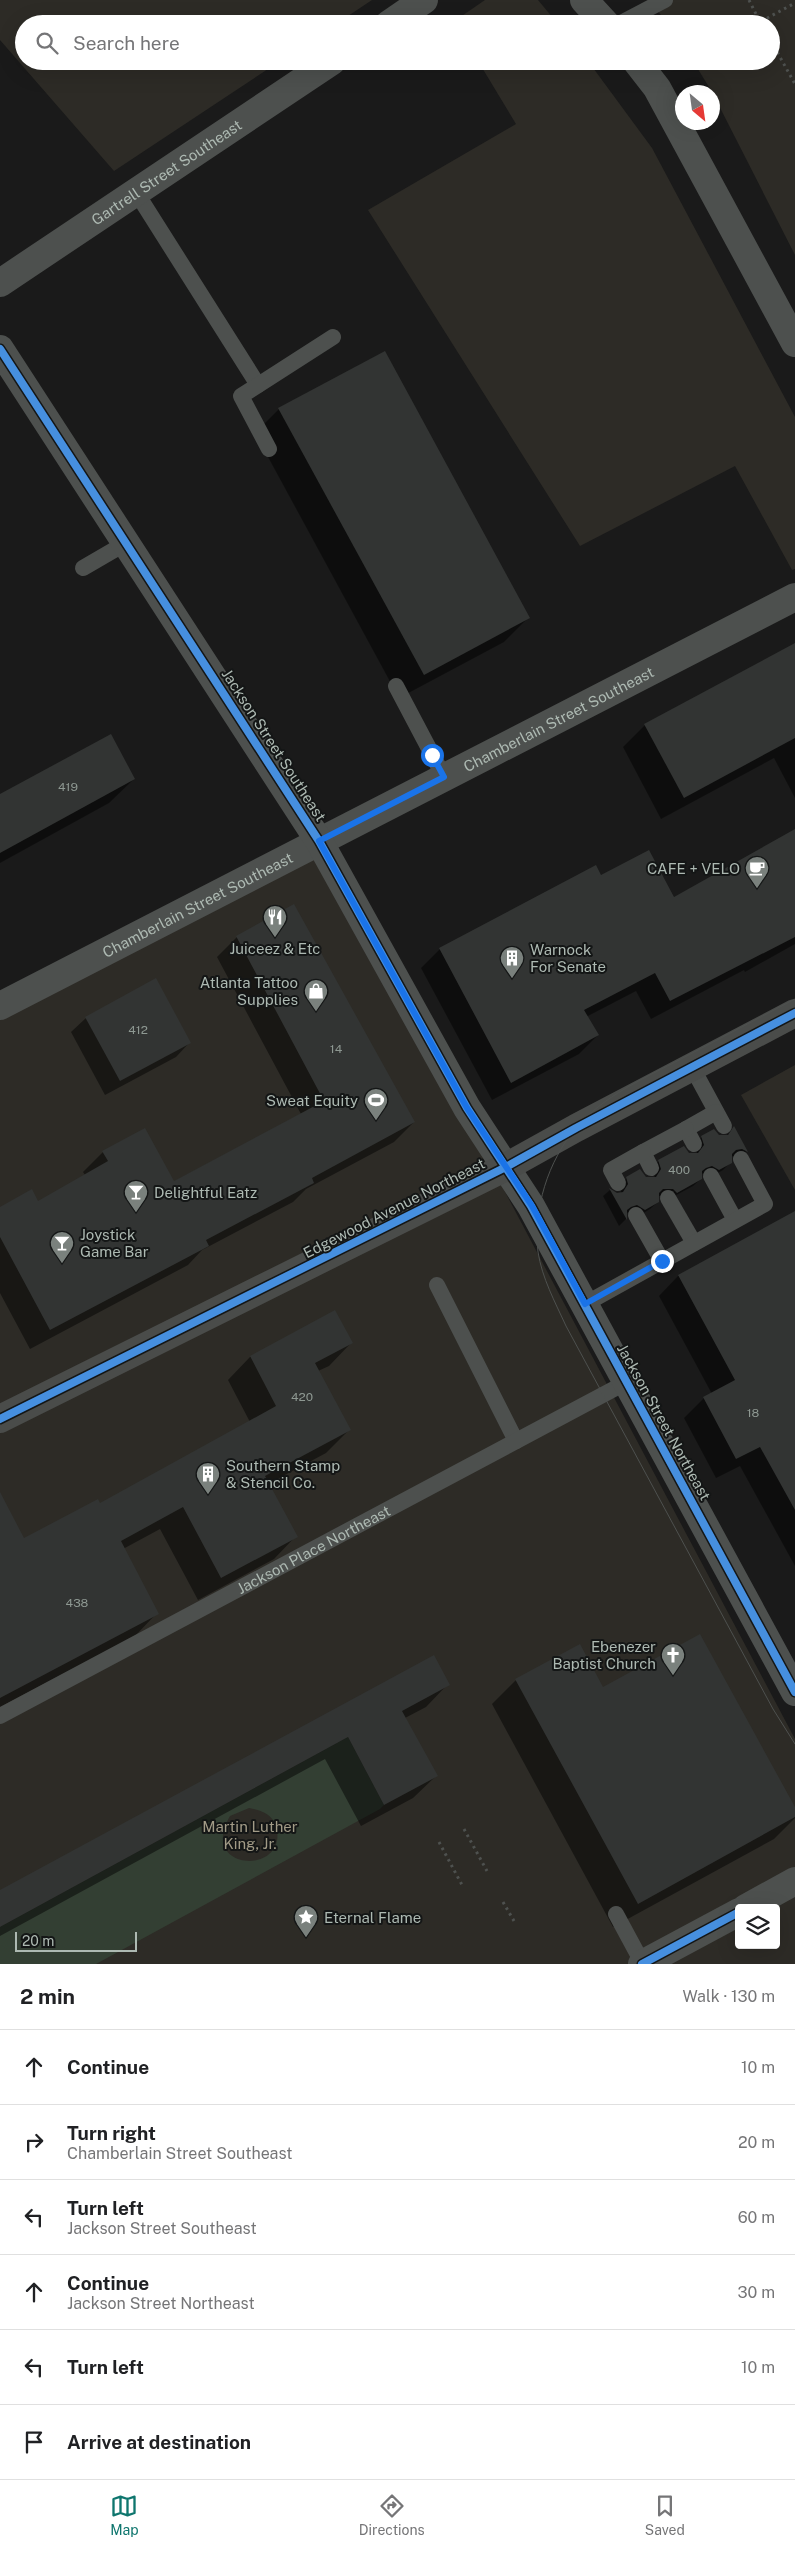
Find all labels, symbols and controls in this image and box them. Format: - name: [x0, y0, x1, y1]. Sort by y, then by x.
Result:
- search box: [15, 15, 780, 70]
- icon: search: [33, 29, 61, 57]
- text: Search here: [73, 32, 180, 54]
- north arrow: [675, 85, 720, 130]
- street label: Gartrell Street Southeast: [88, 116, 245, 228]
- street label: Chamberlain Street Southeast: [460, 663, 657, 775]
- street label: Jackson Street Southeast: [218, 666, 330, 824]
- route start: [421, 744, 444, 767]
- house number: 419: [58, 780, 78, 794]
- street label: Chamberlain Street Southeast: [99, 848, 296, 960]
- cafe icon: CAFE + VELO: [744, 855, 770, 889]
- place label: CAFE + VELO: [647, 860, 740, 877]
- restaurant icon: Juiceez & Etc: [262, 904, 288, 938]
- place label: Juiceez & Etc: [229, 940, 321, 957]
- place label: Warnock For Senate: [530, 941, 606, 975]
- building icon: Warnock For Senate: [499, 945, 525, 979]
- place label: Atlanta Tattoo Supplies: [200, 974, 298, 1008]
- shop icon: Atlanta Tattoo Supplies: [303, 978, 329, 1012]
- house number: 412: [128, 1023, 148, 1037]
- house number: 14: [330, 1042, 343, 1056]
- sports icon: Sweat Equity: [363, 1087, 389, 1121]
- place label: Sweat Equity: [266, 1092, 358, 1109]
- street label: Edgewood Avenue Northeast: [300, 1155, 488, 1261]
- house number: 400: [668, 1163, 690, 1177]
- bar icon: Delightful Eatz: [123, 1179, 149, 1213]
- place label: Delightful Eatz: [154, 1184, 257, 1201]
- place label: Joystick Game Bar: [80, 1226, 149, 1260]
- bar icon: Joystick Game Bar: [49, 1230, 75, 1264]
- route end: [651, 1250, 674, 1273]
- street label: Jackson Street Northeast: [614, 1341, 714, 1503]
- house number: 420: [291, 1390, 313, 1404]
- house number: 18: [747, 1406, 760, 1420]
- place label: Southern Stamp & Stencil Co.: [226, 1457, 340, 1491]
- building icon: Southern Stamp & Stencil Co.: [195, 1461, 221, 1495]
- street label: Jackson Place Northeast: [234, 1501, 393, 1597]
- house number: 438: [66, 1596, 89, 1610]
- place label: Ebenezer Baptist Church: [552, 1638, 656, 1672]
- church icon: Ebenezer Baptist Church: [660, 1642, 686, 1676]
- park label: Martin Luther King, Jr.: [202, 1818, 298, 1852]
- place icon: Eternal Flame: [293, 1904, 319, 1938]
- map controls: [735, 1904, 780, 1949]
- button: layers: [735, 1904, 780, 1949]
- place label: Eternal Flame: [324, 1909, 421, 1926]
- scale bar: [15, 1929, 138, 1952]
- text: 20 m: [22, 1933, 54, 1949]
- text: 2 min: [20, 1984, 75, 2009]
- text: Walk · 130 m: [682, 1987, 775, 2006]
- icon: ahead: [20, 2053, 48, 2081]
- text: Continue: [67, 2056, 149, 2078]
- text: 10 m: [741, 2058, 775, 2077]
- text: Turn right: [67, 2122, 156, 2144]
- icon: right: [20, 2128, 48, 2156]
- text: 20 m: [738, 2133, 775, 2152]
- text: Chamberlain Street Southeast: [67, 2144, 293, 2163]
- text: Turn left: [67, 2197, 144, 2219]
- icon: left: [20, 2203, 48, 2231]
- text: 60 m: [738, 2208, 775, 2227]
- text: Jackson Street Southeast: [67, 2219, 257, 2238]
- text: Continue: [67, 2272, 149, 2294]
- icon: ahead: [20, 2278, 48, 2306]
- text: 30 m: [738, 2283, 775, 2302]
- text: Jackson Street Northeast: [67, 2294, 255, 2313]
- icon: left: [20, 2353, 48, 2381]
- text: Turn left: [67, 2356, 144, 2378]
- text: 10 m: [741, 2358, 775, 2377]
- icon: arrive: [20, 2428, 48, 2456]
- text: Arrive at destination: [67, 2431, 251, 2453]
- tab: Map: [110, 2492, 139, 2538]
- tab: Directions: [359, 2492, 425, 2538]
- tab: Saved: [645, 2492, 685, 2538]

